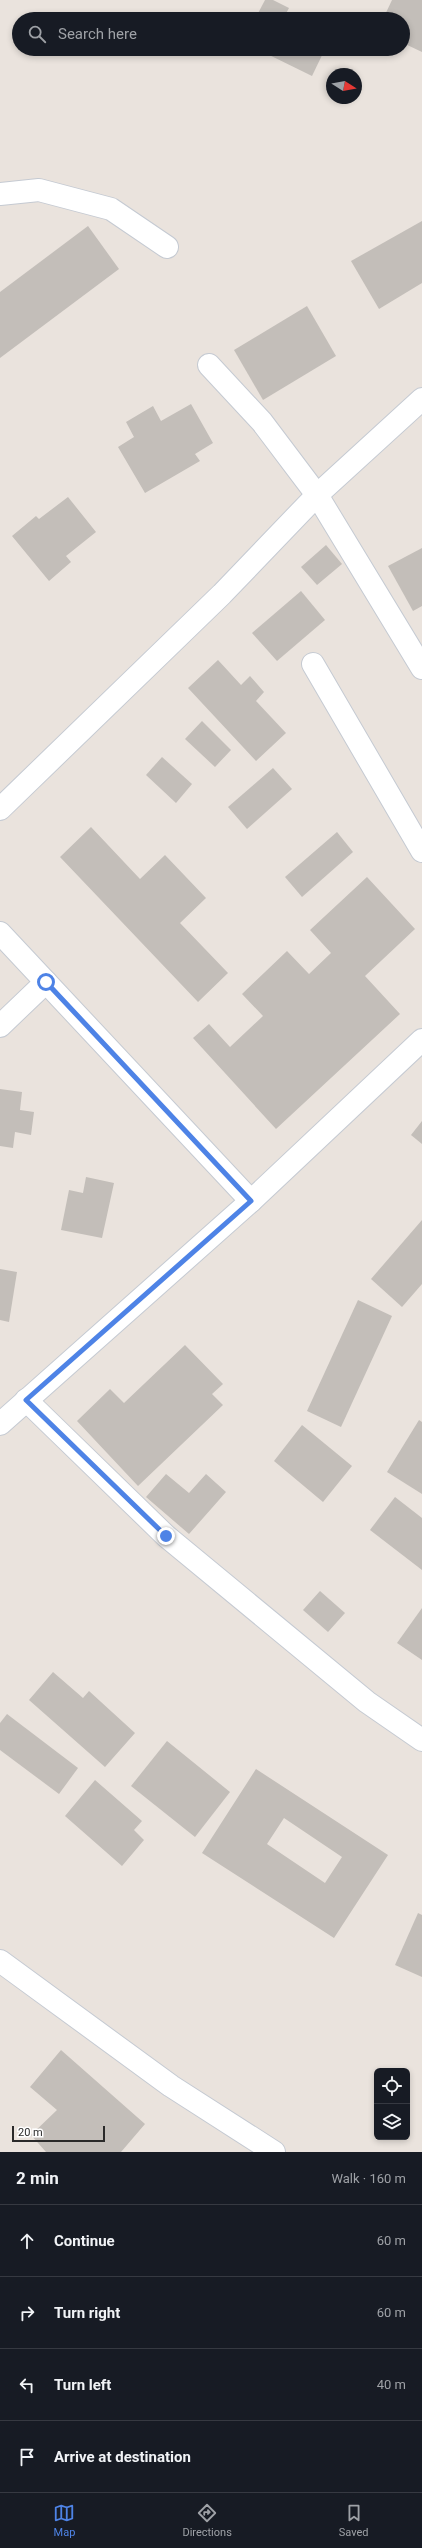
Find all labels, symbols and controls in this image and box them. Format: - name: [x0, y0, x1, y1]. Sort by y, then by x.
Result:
- search box: [12, 12, 410, 56]
- icon: search: [26, 23, 48, 45]
- text: Search here: [58, 25, 137, 43]
- north arrow: [326, 68, 362, 104]
- route start: [37, 973, 55, 991]
- route end: [157, 1527, 175, 1545]
- map controls: [374, 2068, 410, 2140]
- button: locate: [374, 2068, 410, 2104]
- button: layers: [374, 2104, 410, 2140]
- scale bar: [12, 2124, 105, 2143]
- text: 20 m: [18, 2126, 43, 2139]
- text: 2 min: [16, 2168, 59, 2188]
- text: Walk · 160 m: [331, 2171, 406, 2186]
- icon: ahead: [16, 2230, 38, 2252]
- text: Continue: [54, 2232, 115, 2250]
- text: 60 m: [377, 2233, 406, 2248]
- icon: right: [16, 2302, 38, 2324]
- text: Turn right: [54, 2304, 120, 2322]
- text: 60 m: [377, 2305, 406, 2320]
- icon: left: [16, 2374, 38, 2396]
- text: Turn left: [54, 2376, 111, 2394]
- text: 40 m: [377, 2377, 406, 2392]
- icon: arrive: [16, 2446, 38, 2468]
- text: Arrive at destination: [54, 2448, 191, 2466]
- tab: Map: [53, 2502, 75, 2539]
- tab: Directions: [182, 2502, 232, 2539]
- tab: Saved: [339, 2502, 369, 2539]

